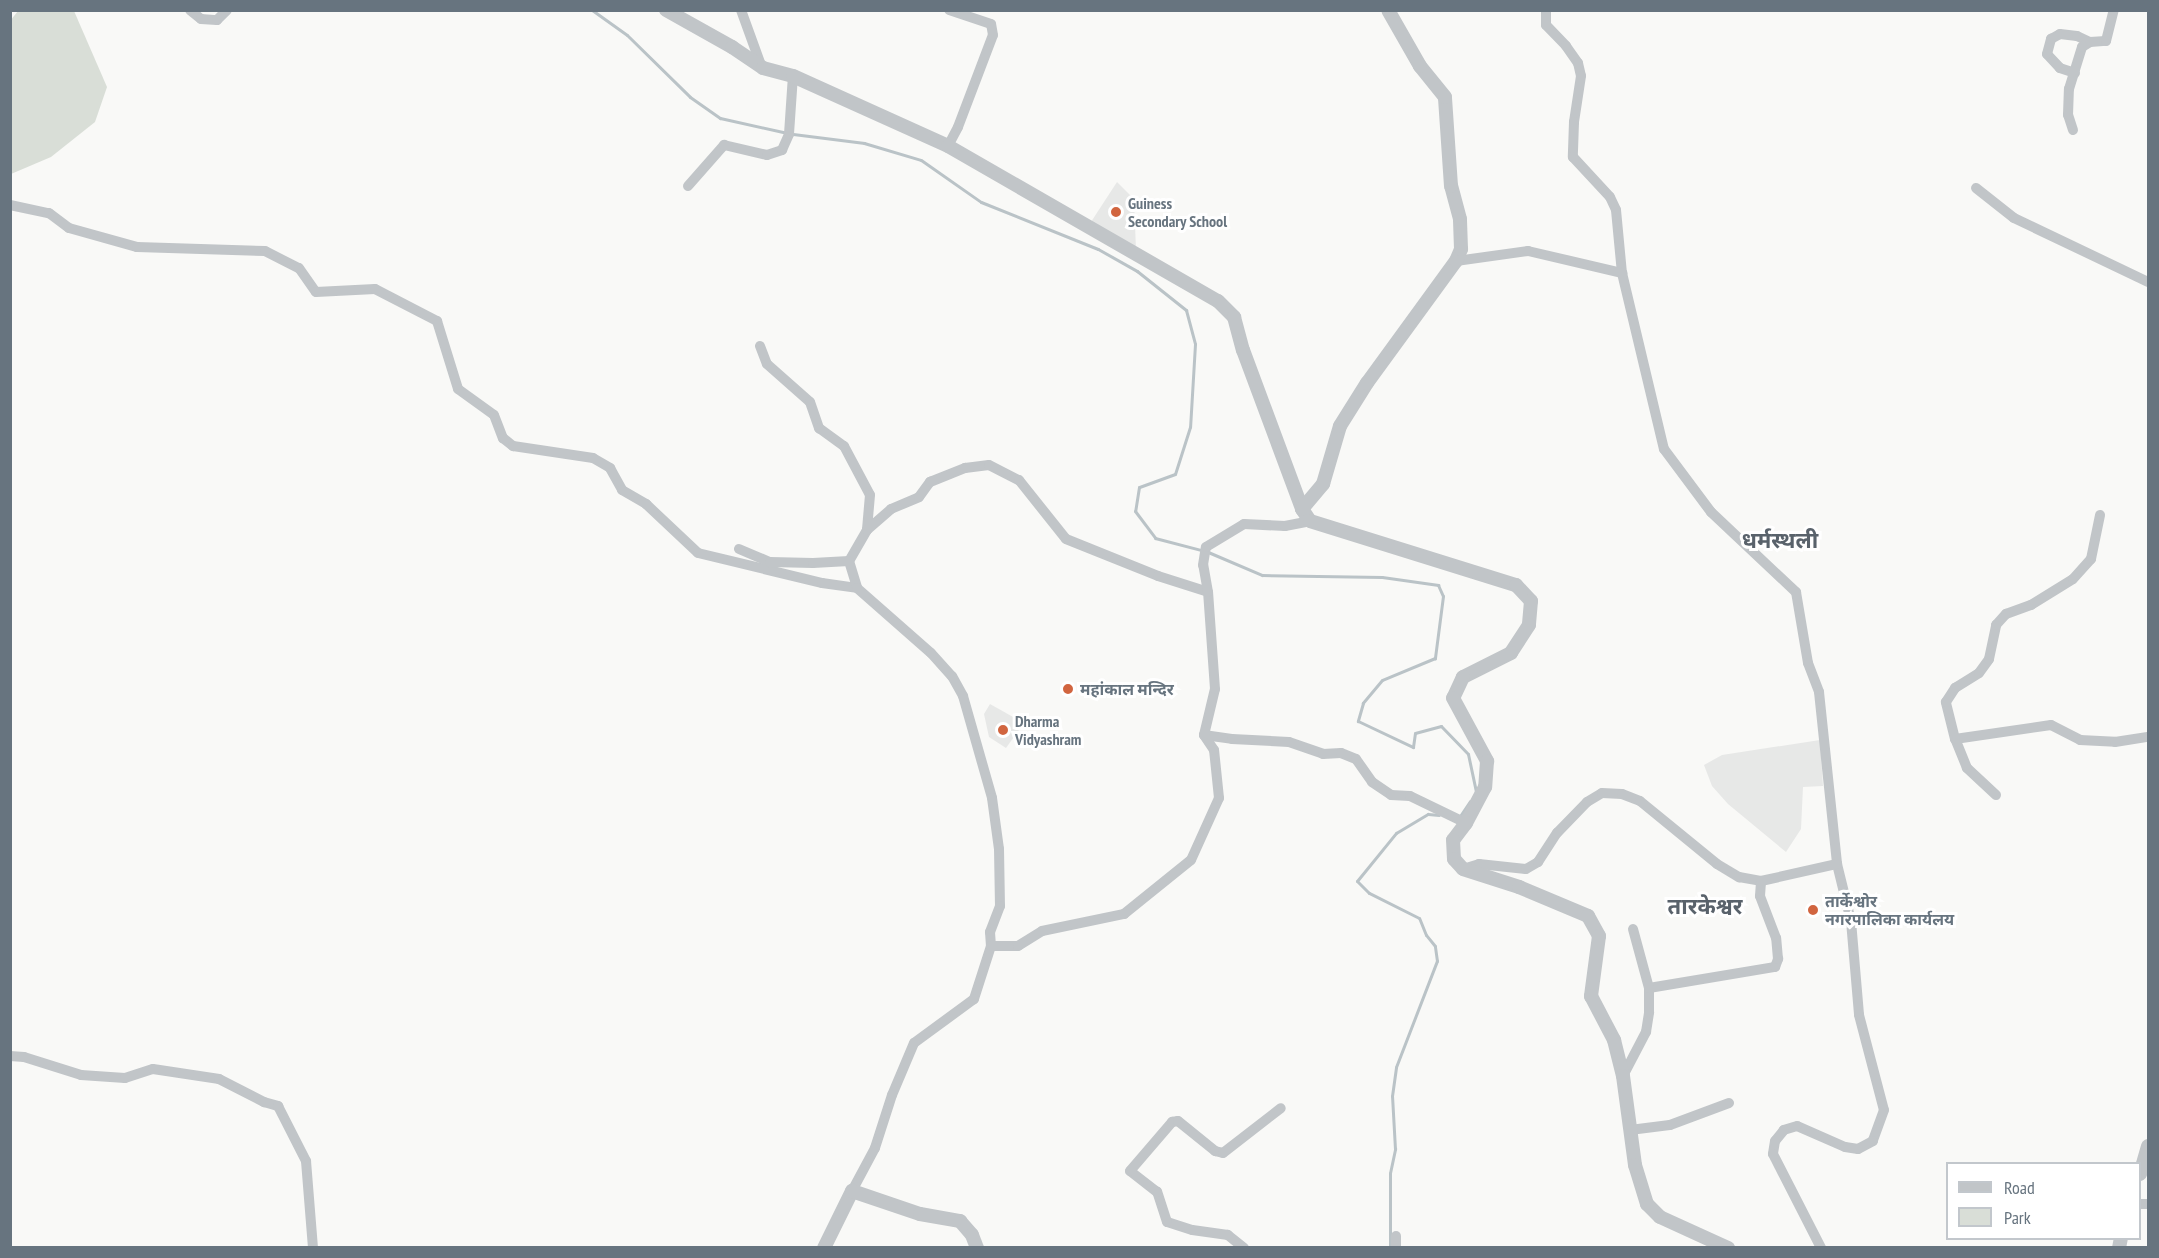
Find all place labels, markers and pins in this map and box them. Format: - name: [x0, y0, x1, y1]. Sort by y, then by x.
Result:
- place label: Guiness Secondary School: [1128, 193, 1228, 231]
- marker: Guiness Secondary School: [1109, 205, 1123, 219]
- place label: महांकाल मन्दिर: [1080, 679, 1174, 699]
- marker: महांकाल मन्दिर: [1061, 682, 1075, 696]
- place label: Dharma Vidyashram: [1015, 711, 1081, 749]
- marker: Dharma Vidyashram: [996, 723, 1010, 737]
- place label: तार्केश्वोर नगरपालिका कार्यलय: [1825, 891, 1954, 929]
- marker: तार्केश्वोर नगरपालिका कार्यलय: [1806, 903, 1820, 917]

